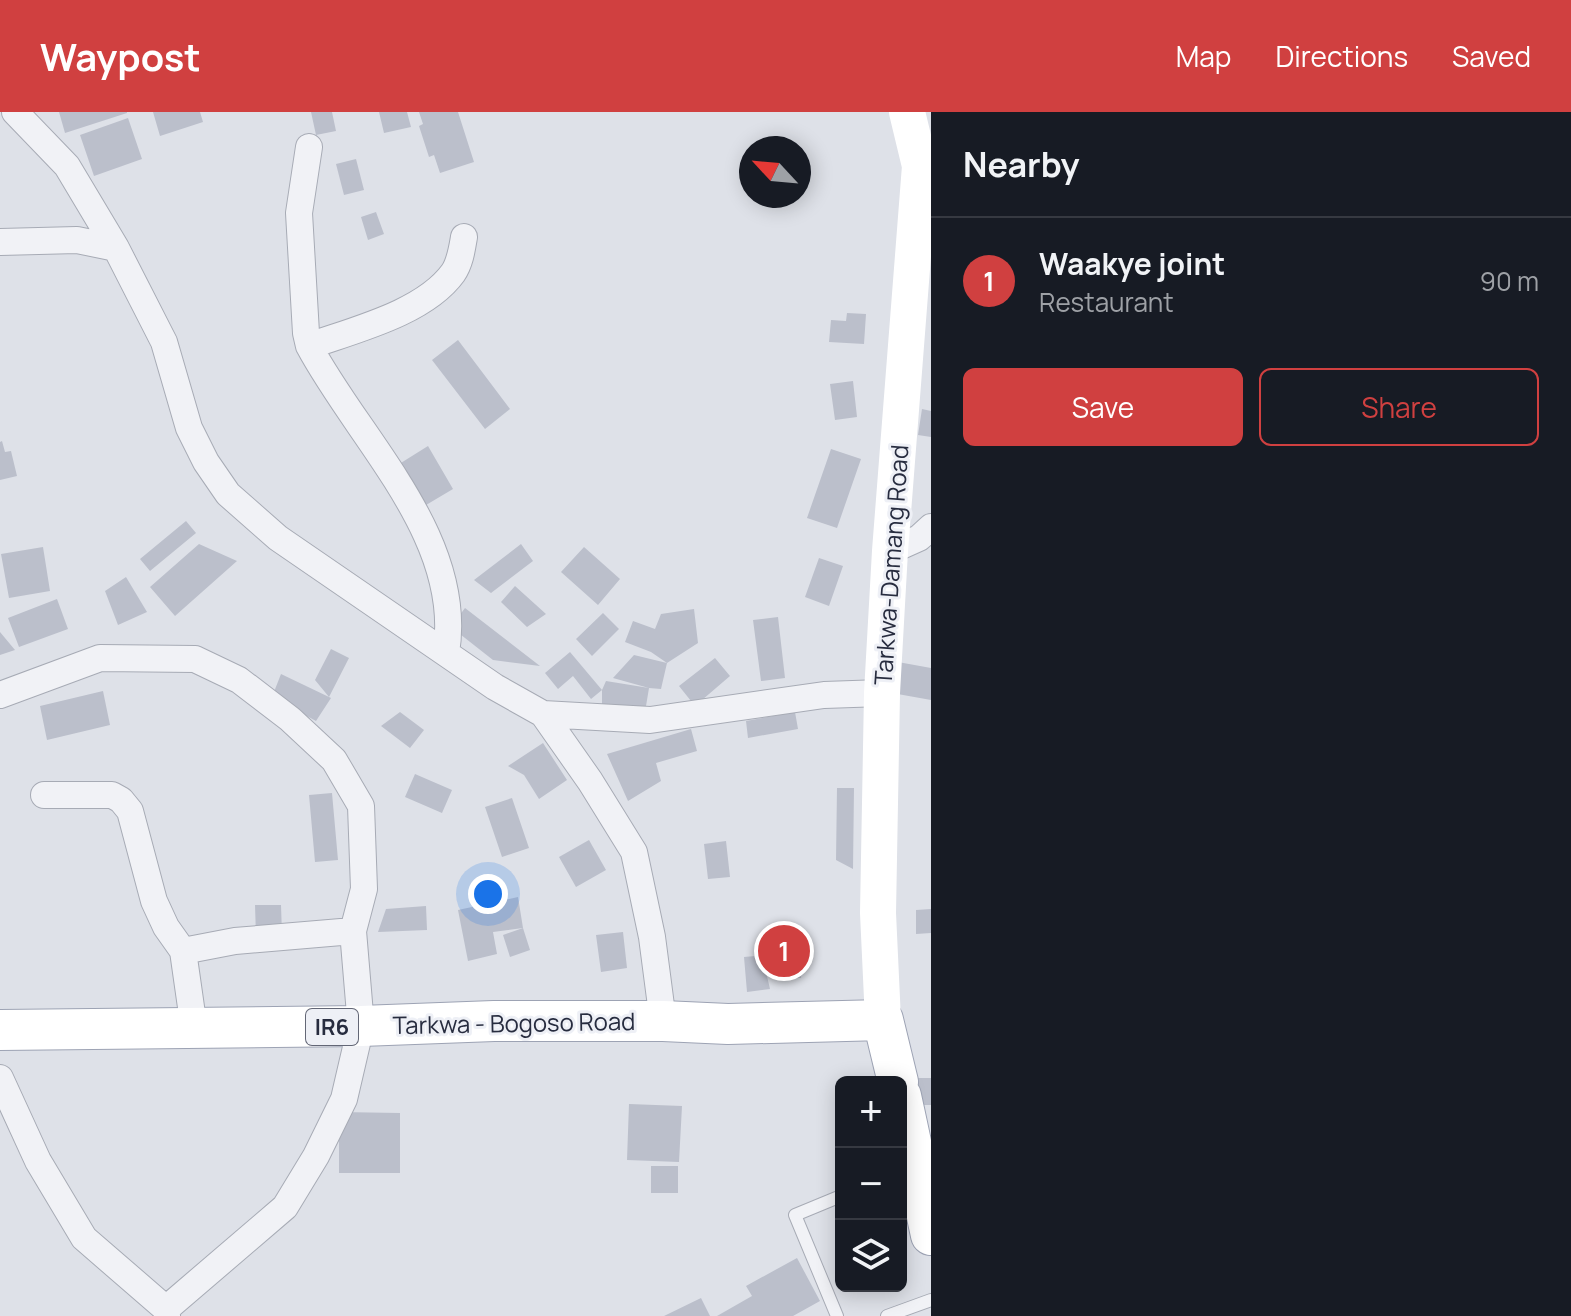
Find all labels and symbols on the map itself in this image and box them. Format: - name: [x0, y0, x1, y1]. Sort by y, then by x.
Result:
- north arrow: [739, 136, 811, 208]
- street label: Tarkwa-Damang Road: [866, 444, 915, 686]
- your location: [468, 874, 508, 914]
- pin: 1: [758, 921, 810, 981]
- street label: Tarkwa - Bogoso Road: [392, 1004, 636, 1041]
- road number: IR6: [306, 1009, 358, 1045]

